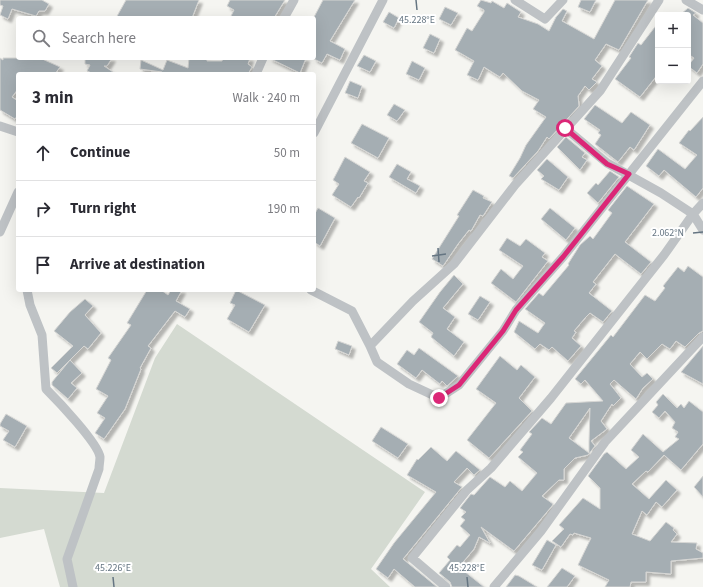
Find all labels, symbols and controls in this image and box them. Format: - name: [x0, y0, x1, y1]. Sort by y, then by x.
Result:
- map controls: [655, 12, 691, 84]
- button: +: [655, 12, 691, 48]
- text: 45.228°E: [399, 13, 435, 27]
- search box: [16, 16, 316, 60]
- icon: search: [30, 27, 52, 49]
- text: Search here: [62, 28, 136, 49]
- button: −: [655, 48, 691, 84]
- text: 3 min: [32, 86, 73, 110]
- text: Walk · 240 m: [232, 89, 300, 107]
- route start: [556, 119, 574, 137]
- icon: ahead: [32, 142, 54, 164]
- text: Continue: [70, 142, 130, 163]
- text: 50 m: [274, 144, 300, 162]
- icon: right: [32, 198, 54, 220]
- text: Turn right: [70, 198, 136, 219]
- text: 190 m: [267, 200, 300, 218]
- text: 2.062°N: [652, 226, 684, 240]
- icon: arrive: [32, 254, 54, 276]
- text: Arrive at destination: [70, 254, 205, 275]
- route end: [430, 389, 448, 407]
- text: 45.226°E: [95, 561, 131, 575]
- text: 45.228°E: [449, 561, 485, 575]

